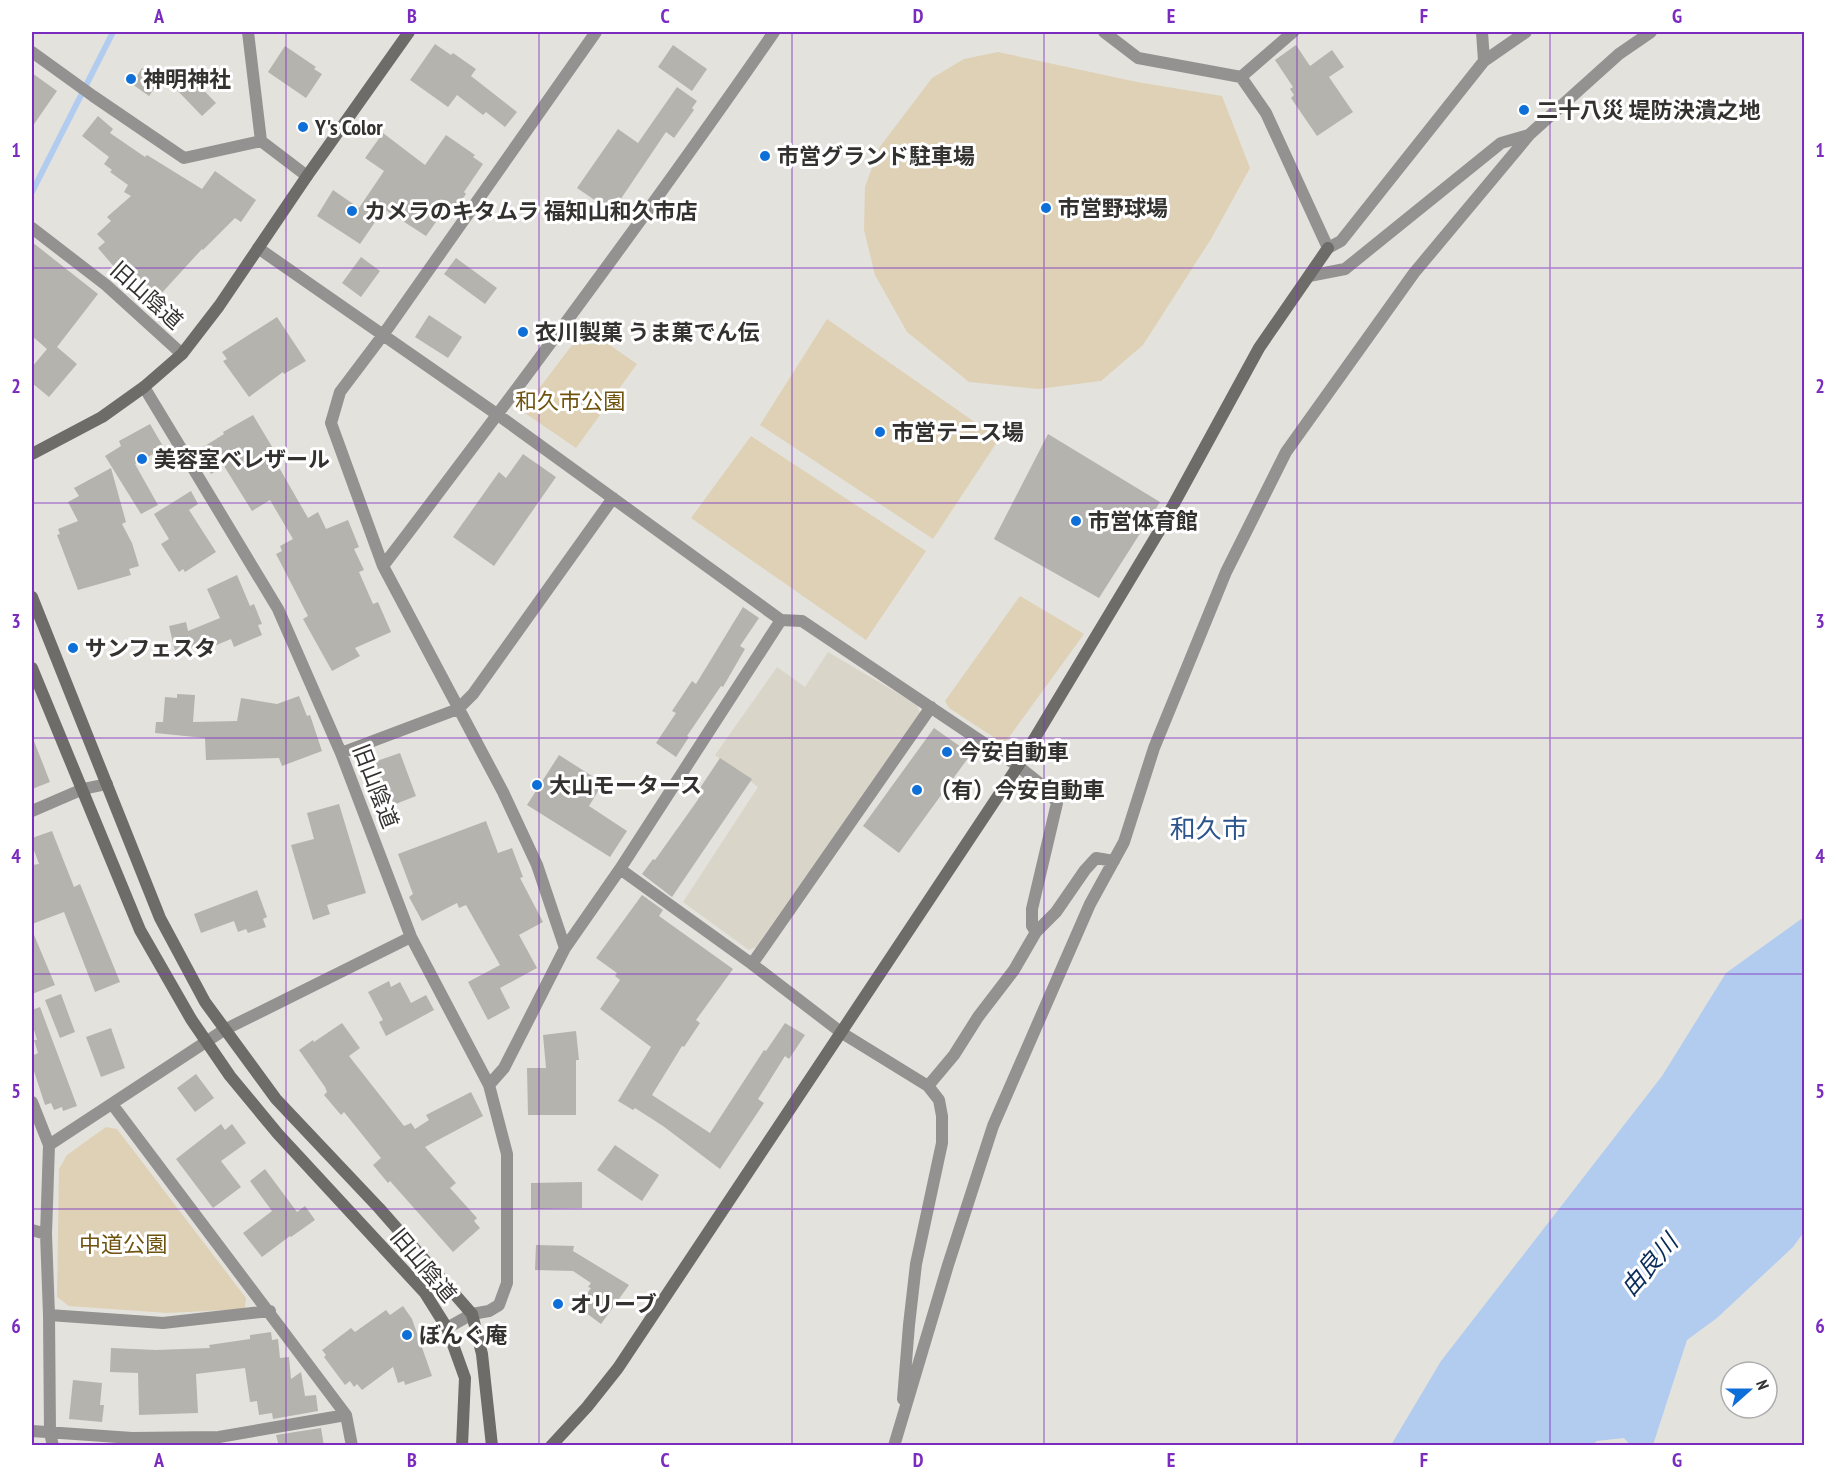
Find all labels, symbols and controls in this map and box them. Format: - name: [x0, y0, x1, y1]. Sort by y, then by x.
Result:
- text: A: [153, 3, 165, 29]
- text: B: [407, 3, 417, 29]
- text: C: [660, 3, 670, 29]
- text: D: [913, 3, 924, 29]
- text: E: [1167, 3, 1175, 29]
- text: F: [1420, 3, 1428, 29]
- text: G: [1672, 3, 1682, 29]
- place label: 神明神社: [143, 65, 231, 93]
- marker: 神明神社: [124, 72, 138, 86]
- place label: 二十八災 堤防決潰之地: [1536, 96, 1761, 124]
- marker: 二十八災 堤防決潰之地: [1517, 103, 1531, 117]
- place label: Y's Color: [314, 113, 383, 141]
- marker: Y's Color: [296, 120, 310, 134]
- text: 1: [11, 137, 21, 163]
- text: 1: [1815, 137, 1825, 163]
- place label: 市営グランド駐車場: [777, 142, 975, 170]
- marker: 市営グランド駐車場: [758, 149, 772, 163]
- place label: 市営野球場: [1058, 194, 1168, 222]
- place label: カメラのキタムラ 福知山和久市店: [364, 197, 697, 225]
- marker: 市営野球場: [1039, 201, 1053, 215]
- marker: カメラのキタムラ 福知山和久市店: [345, 204, 359, 218]
- street label: 旧山陰道: [105, 255, 189, 335]
- place label: 衣川製菓 うま菓でん伝: [535, 318, 760, 346]
- marker: 衣川製菓 うま菓でん伝: [516, 325, 530, 339]
- text: 2: [11, 373, 21, 399]
- text: 2: [1815, 373, 1825, 399]
- park label: 和久市公園: [515, 387, 625, 415]
- place label: 市営テニス場: [892, 418, 1024, 446]
- marker: 市営テニス場: [873, 425, 887, 439]
- place label: 美容室ベレザール: [154, 445, 330, 473]
- marker: 美容室ベレザール: [135, 452, 149, 466]
- place label: 市営体育館: [1088, 507, 1198, 535]
- marker: 市営体育館: [1069, 514, 1083, 528]
- text: 3: [11, 608, 21, 634]
- text: 3: [1815, 608, 1825, 634]
- place label: サンフェスタ: [85, 634, 216, 662]
- marker: サンフェスタ: [66, 641, 80, 655]
- place label: 今安自動車: [959, 738, 1069, 766]
- street label: 旧山陰道: [347, 740, 405, 832]
- marker: 今安自動車: [940, 745, 954, 759]
- place label: 大山モータース: [549, 771, 702, 799]
- place label: （有）今安自動車: [929, 776, 1105, 804]
- marker: 大山モータース: [530, 778, 544, 792]
- marker: （有）今安自動車: [910, 783, 924, 797]
- district label: 和久市: [1170, 812, 1248, 845]
- text: 4: [11, 843, 21, 869]
- text: 4: [1815, 843, 1825, 869]
- text: 5: [11, 1078, 21, 1104]
- text: 5: [1815, 1078, 1825, 1104]
- street label: 旧山陰道: [385, 1222, 463, 1308]
- water label: 由良川: [1614, 1225, 1686, 1302]
- park label: 中道公園: [79, 1230, 167, 1258]
- place label: オリーブ: [570, 1290, 657, 1318]
- marker: オリーブ: [551, 1297, 565, 1311]
- text: 6: [11, 1313, 21, 1339]
- text: 6: [1815, 1313, 1825, 1339]
- place label: ぼんぐ庵: [419, 1321, 507, 1349]
- marker: ぼんぐ庵: [400, 1328, 414, 1342]
- north arrow: [1719, 1360, 1779, 1420]
- text: N: [1752, 1377, 1774, 1392]
- text: A: [153, 1447, 165, 1473]
- text: B: [407, 1447, 417, 1473]
- text: C: [660, 1447, 670, 1473]
- text: D: [913, 1447, 924, 1473]
- text: E: [1167, 1447, 1175, 1473]
- text: F: [1420, 1447, 1428, 1473]
- text: G: [1672, 1447, 1682, 1473]

